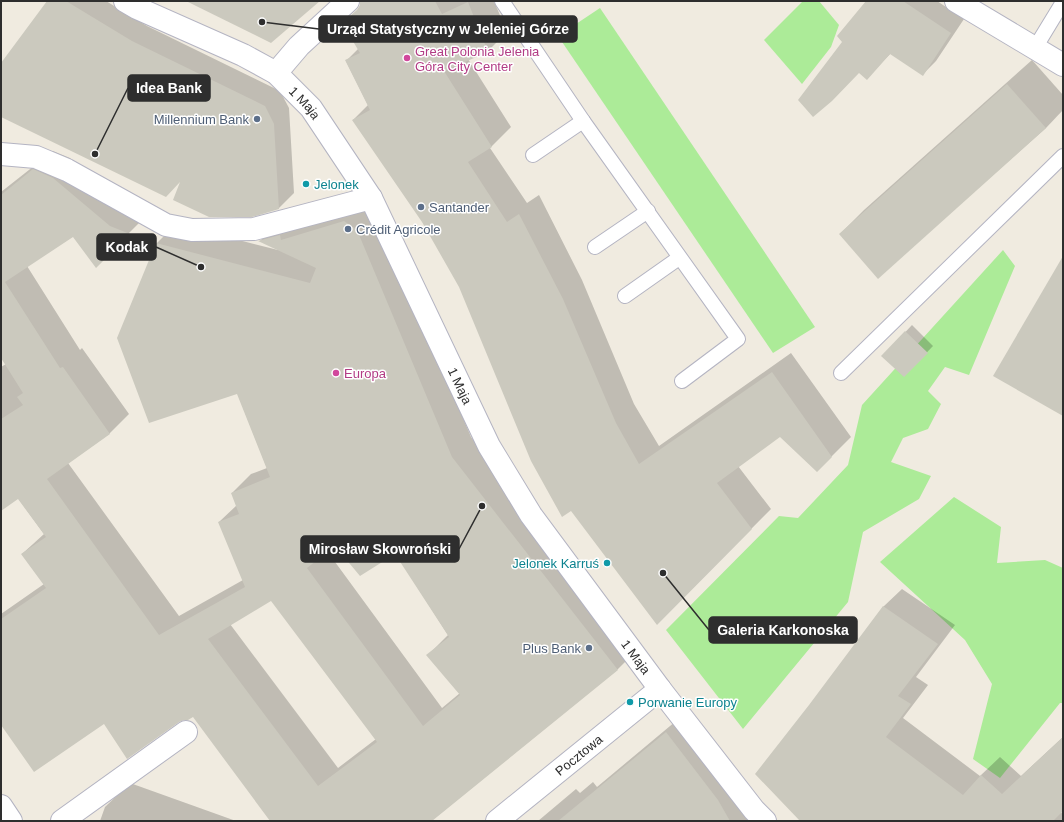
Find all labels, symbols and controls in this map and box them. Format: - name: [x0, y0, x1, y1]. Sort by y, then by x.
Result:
- callout: Urząd Statystyczny w Jeleniej Górze: [319, 16, 577, 42]
- text: Urząd Statystyczny w Jeleniej Górze: [327, 21, 569, 37]
- place label: Great Polonia Jelenia Góra City Center: [415, 44, 540, 74]
- marker: Great Polonia Jelenia Góra City Center: [402, 53, 412, 63]
- callout: Idea Bank: [128, 75, 210, 101]
- text: Idea Bank: [136, 80, 202, 96]
- street label: 1 Maja: [286, 83, 324, 122]
- place label: Millennium Bank: [154, 112, 249, 127]
- marker: Millennium Bank: [252, 114, 262, 124]
- place label: Jelonek: [314, 177, 359, 192]
- marker: Jelonek: [301, 179, 311, 189]
- place label: Santander: [429, 200, 490, 215]
- marker: Santander: [416, 202, 426, 212]
- place label: Crédit Agricole: [356, 222, 441, 237]
- marker: Crédit Agricole: [343, 224, 353, 234]
- callout: Kodak: [97, 234, 156, 260]
- text: Kodak: [106, 239, 149, 255]
- street label: 1 Maja: [445, 365, 476, 407]
- place label: Europa: [344, 366, 387, 381]
- marker: Europa: [331, 368, 341, 378]
- callout: Mirosław Skowroński: [301, 536, 459, 562]
- text: Mirosław Skowroński: [309, 541, 451, 557]
- place label: Jelonek Karruś: [512, 556, 599, 571]
- marker: Jelonek Karruś: [602, 558, 612, 568]
- callout: Galeria Karkonoska: [709, 617, 857, 643]
- text: Galeria Karkonoska: [717, 622, 849, 638]
- street label: 1 Maja: [618, 637, 654, 678]
- place label: Plus Bank: [522, 641, 581, 656]
- marker: Plus Bank: [584, 643, 594, 653]
- place label: Porwanie Europy: [638, 695, 737, 710]
- marker: Porwanie Europy: [625, 697, 635, 707]
- street label: Pocztowa: [552, 731, 606, 778]

